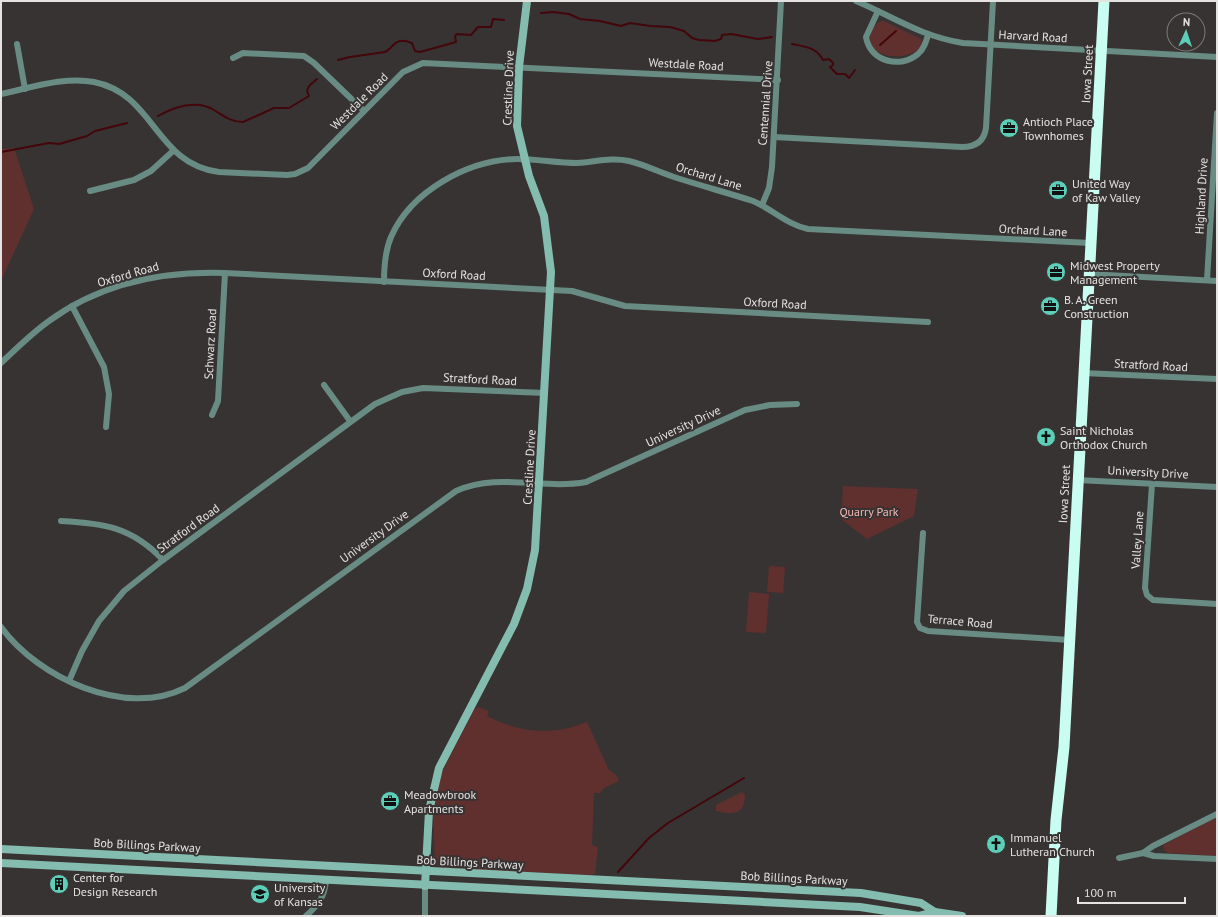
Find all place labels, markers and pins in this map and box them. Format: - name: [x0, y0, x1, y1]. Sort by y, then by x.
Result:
- place label: Antioch Place Townhomes: [1023, 114, 1093, 143]
- office icon: Antioch Place Townhomes: [998, 117, 1020, 139]
- place label: United Way of Kaw Valley: [1072, 176, 1141, 205]
- office icon: United Way of Kaw Valley: [1047, 179, 1069, 201]
- place label: Midwest Property Management: [1070, 258, 1160, 287]
- office icon: Midwest Property Management: [1045, 261, 1067, 283]
- place label: B. A. Green Construction: [1064, 292, 1129, 321]
- office icon: B. A. Green Construction: [1039, 295, 1061, 317]
- place label: Saint Nicholas Orthodox Church: [1060, 423, 1147, 452]
- church icon: Saint Nicholas Orthodox Church: [1035, 426, 1057, 448]
- place label: Meadowbrook Apartments: [404, 787, 477, 816]
- office icon: Meadowbrook Apartments: [379, 790, 401, 812]
- place label: Immanuel Lutheran Church: [1010, 830, 1095, 859]
- church icon: Immanuel Lutheran Church: [985, 833, 1007, 855]
- place label: Center for Design Research: [73, 870, 157, 899]
- building icon: Center for Design Research: [48, 873, 70, 895]
- place label: University of Kansas: [274, 880, 326, 909]
- school or university icon: University of Kansas: [249, 883, 271, 905]

